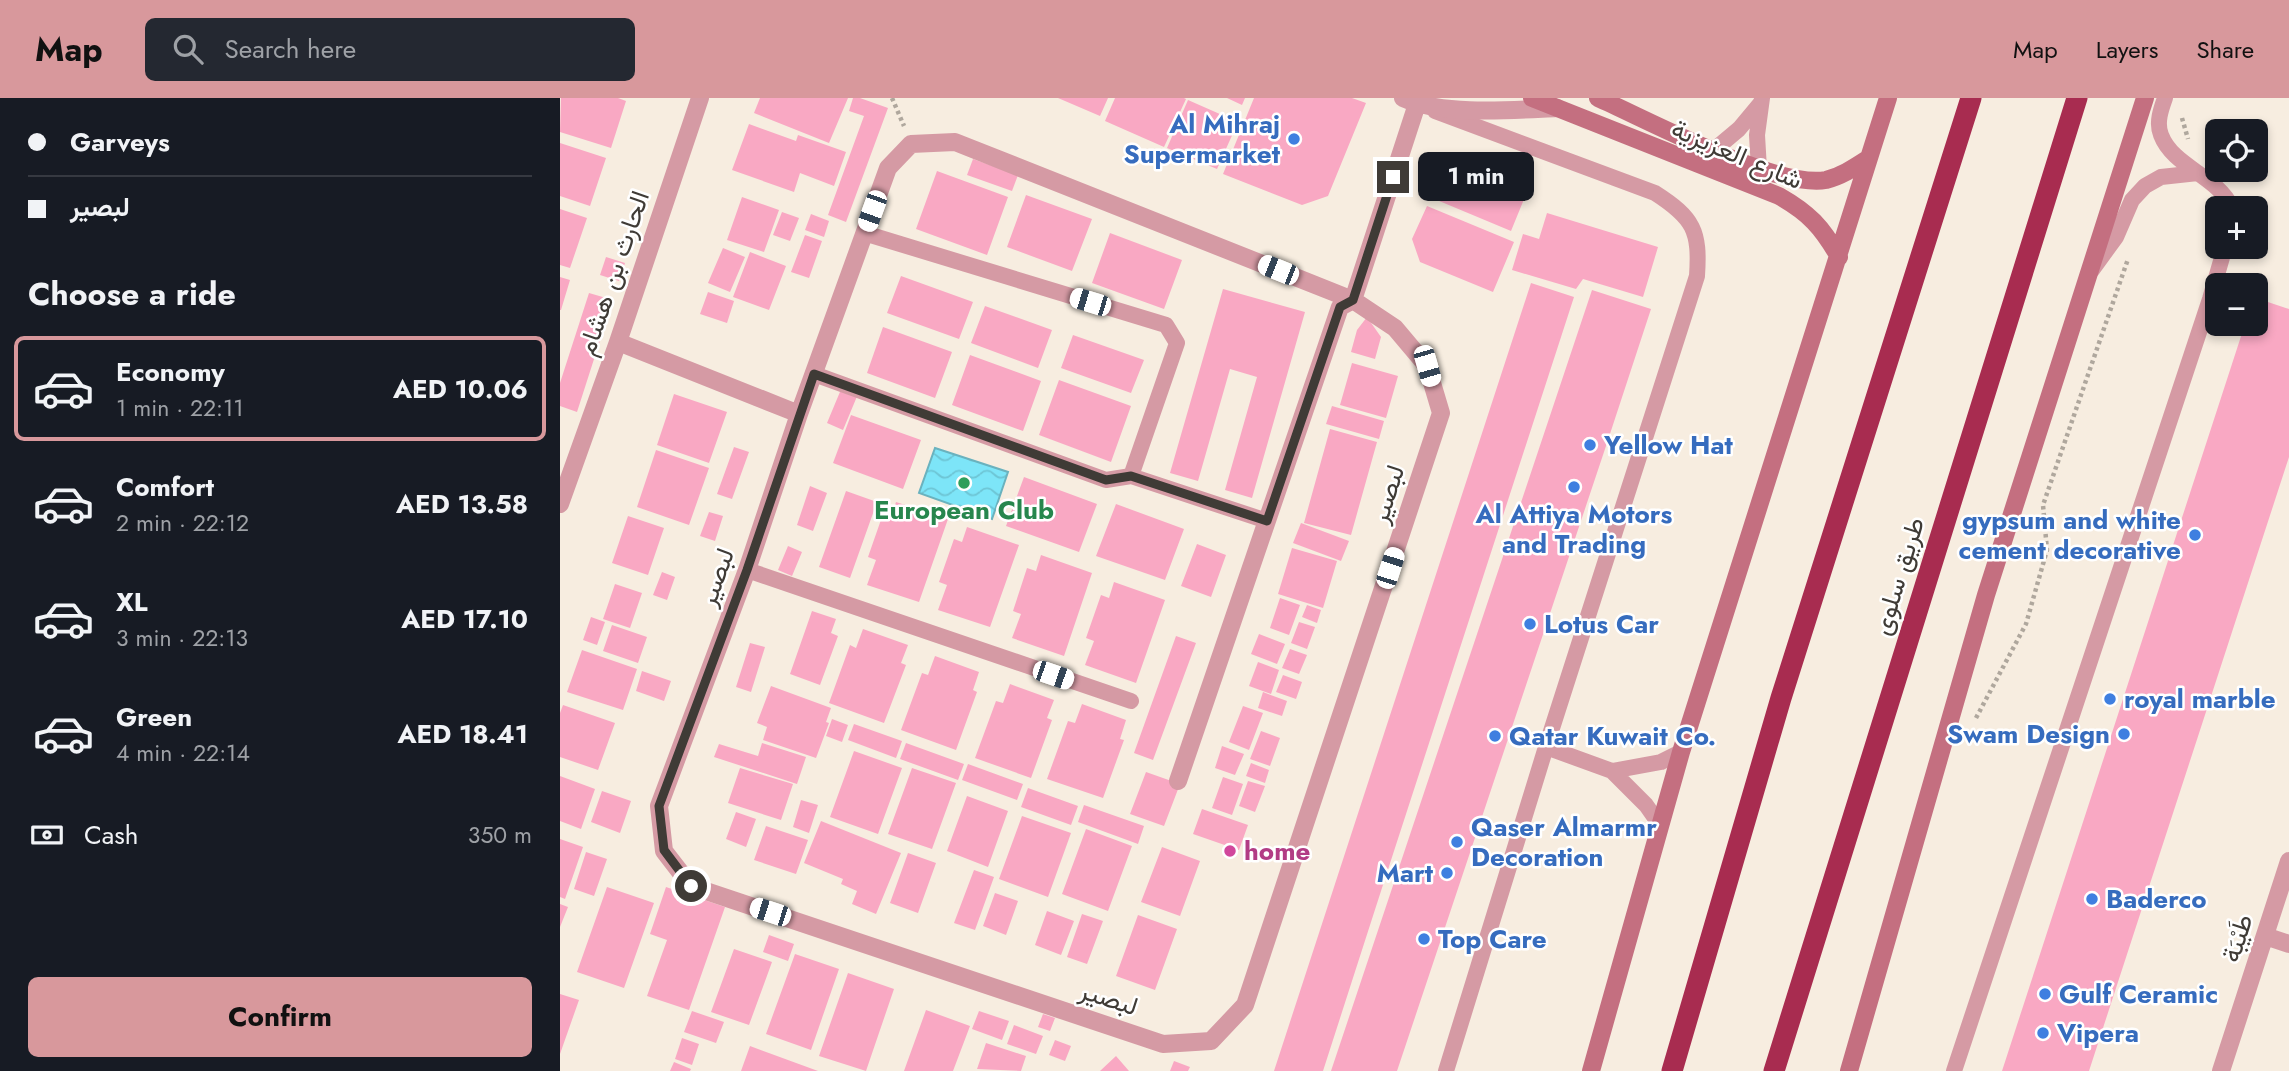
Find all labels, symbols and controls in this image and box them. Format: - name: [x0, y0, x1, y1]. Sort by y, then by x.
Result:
- search box: [145, 18, 635, 81]
- text: Map: [35, 26, 103, 73]
- icon: search: [169, 30, 207, 68]
- text: Search here: [225, 30, 356, 68]
- text: Map: [2013, 32, 2058, 67]
- text: Layers: [2096, 32, 2158, 67]
- text: Share: [2196, 32, 2254, 67]
- place label: Al Mihraj Supermarket: [1123, 105, 1281, 173]
- street label: شارع العزيزية: [1666, 109, 1808, 199]
- map controls: [2205, 119, 2268, 336]
- button: locate: [2205, 119, 2268, 182]
- text: Garveys: [70, 123, 170, 161]
- marker: Al Mihraj Supermarket: [1286, 131, 1302, 147]
- callout: 1 min: [1418, 153, 1533, 202]
- text: 1 min: [1447, 159, 1505, 193]
- route end: [1377, 161, 1409, 193]
- street label: الحارث بن هشام: [567, 186, 659, 360]
- text: لبصير: [70, 188, 130, 226]
- car: [855, 188, 890, 234]
- button: +: [2205, 196, 2268, 259]
- car: [1255, 252, 1302, 288]
- text: Choose a ride: [28, 271, 236, 317]
- button: −: [2205, 273, 2268, 336]
- car: [1067, 286, 1114, 318]
- car: [1412, 343, 1443, 389]
- text: Economy: [116, 353, 225, 391]
- icon: car: [32, 357, 95, 420]
- text: AED 10.06: [393, 370, 528, 408]
- text: 1 min · 22:11: [116, 391, 244, 425]
- place label: Yellow Hat: [1603, 426, 1733, 464]
- marker: Yellow Hat: [1582, 437, 1598, 453]
- street label: لبصير: [1359, 460, 1414, 529]
- text: Comfort: [116, 468, 214, 506]
- icon: car: [32, 472, 95, 535]
- marker: European Club: [956, 475, 972, 491]
- marker: Al Attiya Motors and Trading: [1566, 479, 1582, 495]
- text: AED 13.58: [396, 485, 528, 523]
- place label: European Club: [874, 491, 1054, 529]
- place label: Al Attiya Motors and Trading: [1475, 495, 1673, 563]
- place label: gypsum and white cement decorative: [1959, 501, 2181, 569]
- text: 2 min · 22:12: [116, 506, 249, 540]
- street label: طريق سلوى: [1862, 512, 1934, 640]
- marker: gypsum and white cement decorative: [2187, 527, 2203, 543]
- street label: لبصير: [688, 543, 744, 612]
- car: [1374, 545, 1407, 591]
- text: XL: [116, 583, 148, 621]
- icon: car: [32, 587, 95, 650]
- text: AED 17.10: [401, 600, 528, 638]
- place label: Lotus Car: [1544, 605, 1659, 643]
- marker: Lotus Car: [1522, 616, 1538, 632]
- text: 3 min · 22:13: [116, 621, 248, 655]
- car: [1030, 658, 1077, 692]
- place label: royal marble: [2124, 680, 2276, 718]
- marker: royal marble: [2102, 691, 2118, 707]
- text: Green: [116, 698, 192, 736]
- icon: car: [32, 702, 95, 765]
- text: AED 18.41: [397, 715, 528, 753]
- place label: Swam Design: [1947, 715, 2110, 753]
- place label: Qatar Kuwait Co.: [1509, 717, 1716, 755]
- marker: Swam Design: [2116, 726, 2132, 742]
- marker: Qatar Kuwait Co.: [1487, 728, 1503, 744]
- text: 4 min · 22:14: [116, 736, 250, 770]
- place label: Qaser Almarmr Decoration: [1471, 808, 1657, 876]
- icon: cash: [28, 816, 66, 854]
- text: Cash: [84, 816, 138, 854]
- text: 350 m: [468, 818, 532, 852]
- place label: home: [1244, 832, 1310, 870]
- marker: Qaser Almarmr Decoration: [1449, 834, 1465, 850]
- marker: home: [1222, 843, 1238, 859]
- place label: Mart: [1377, 854, 1434, 892]
- marker: Mart: [1439, 865, 1455, 881]
- route start: [675, 870, 707, 902]
- place label: Baderco: [2106, 880, 2207, 918]
- marker: Baderco: [2084, 891, 2100, 907]
- car: [747, 896, 794, 928]
- street label: طَيْبَة: [2211, 909, 2263, 967]
- place label: Top Care: [1438, 920, 1547, 958]
- marker: Top Care: [1416, 931, 1432, 947]
- street label: لبصير: [1074, 970, 1143, 1025]
- place label: Gulf Ceramic: [2059, 975, 2218, 1013]
- button: Confirm: [28, 977, 532, 1057]
- marker: Gulf Ceramic: [2037, 986, 2053, 1002]
- place label: Vipera: [2056, 1014, 2139, 1052]
- marker: Vipera: [2035, 1025, 2051, 1041]

